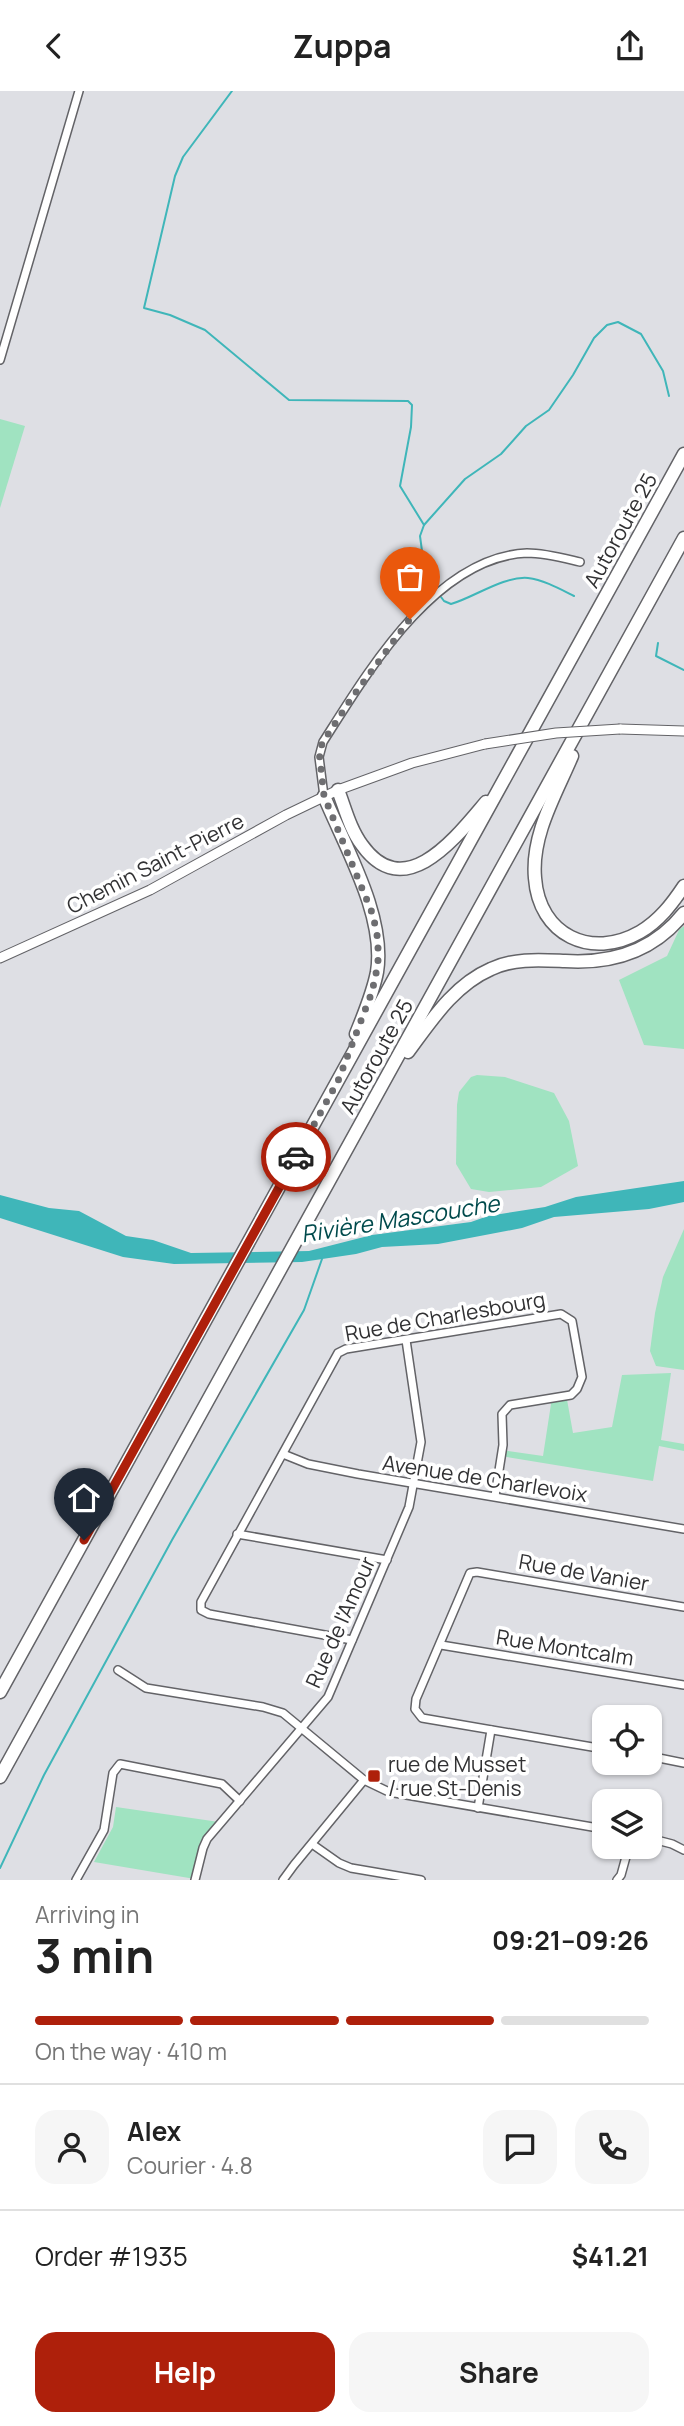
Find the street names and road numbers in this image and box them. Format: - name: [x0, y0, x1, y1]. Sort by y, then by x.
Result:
- street label: Autoroute 25: [577, 468, 663, 592]
- street label: Chemin Saint-Pierre: [62, 806, 248, 920]
- street label: Autoroute 25: [333, 994, 419, 1118]
- street label: Rue de Charlesbourg: [343, 1285, 547, 1347]
- street label: Avenue de Charlevoix: [381, 1448, 589, 1508]
- street label: Rue de Vanier: [517, 1547, 652, 1597]
- street label: Rue de l'Amour: [299, 1552, 382, 1692]
- street label: Rue Montcalm: [494, 1622, 636, 1672]

